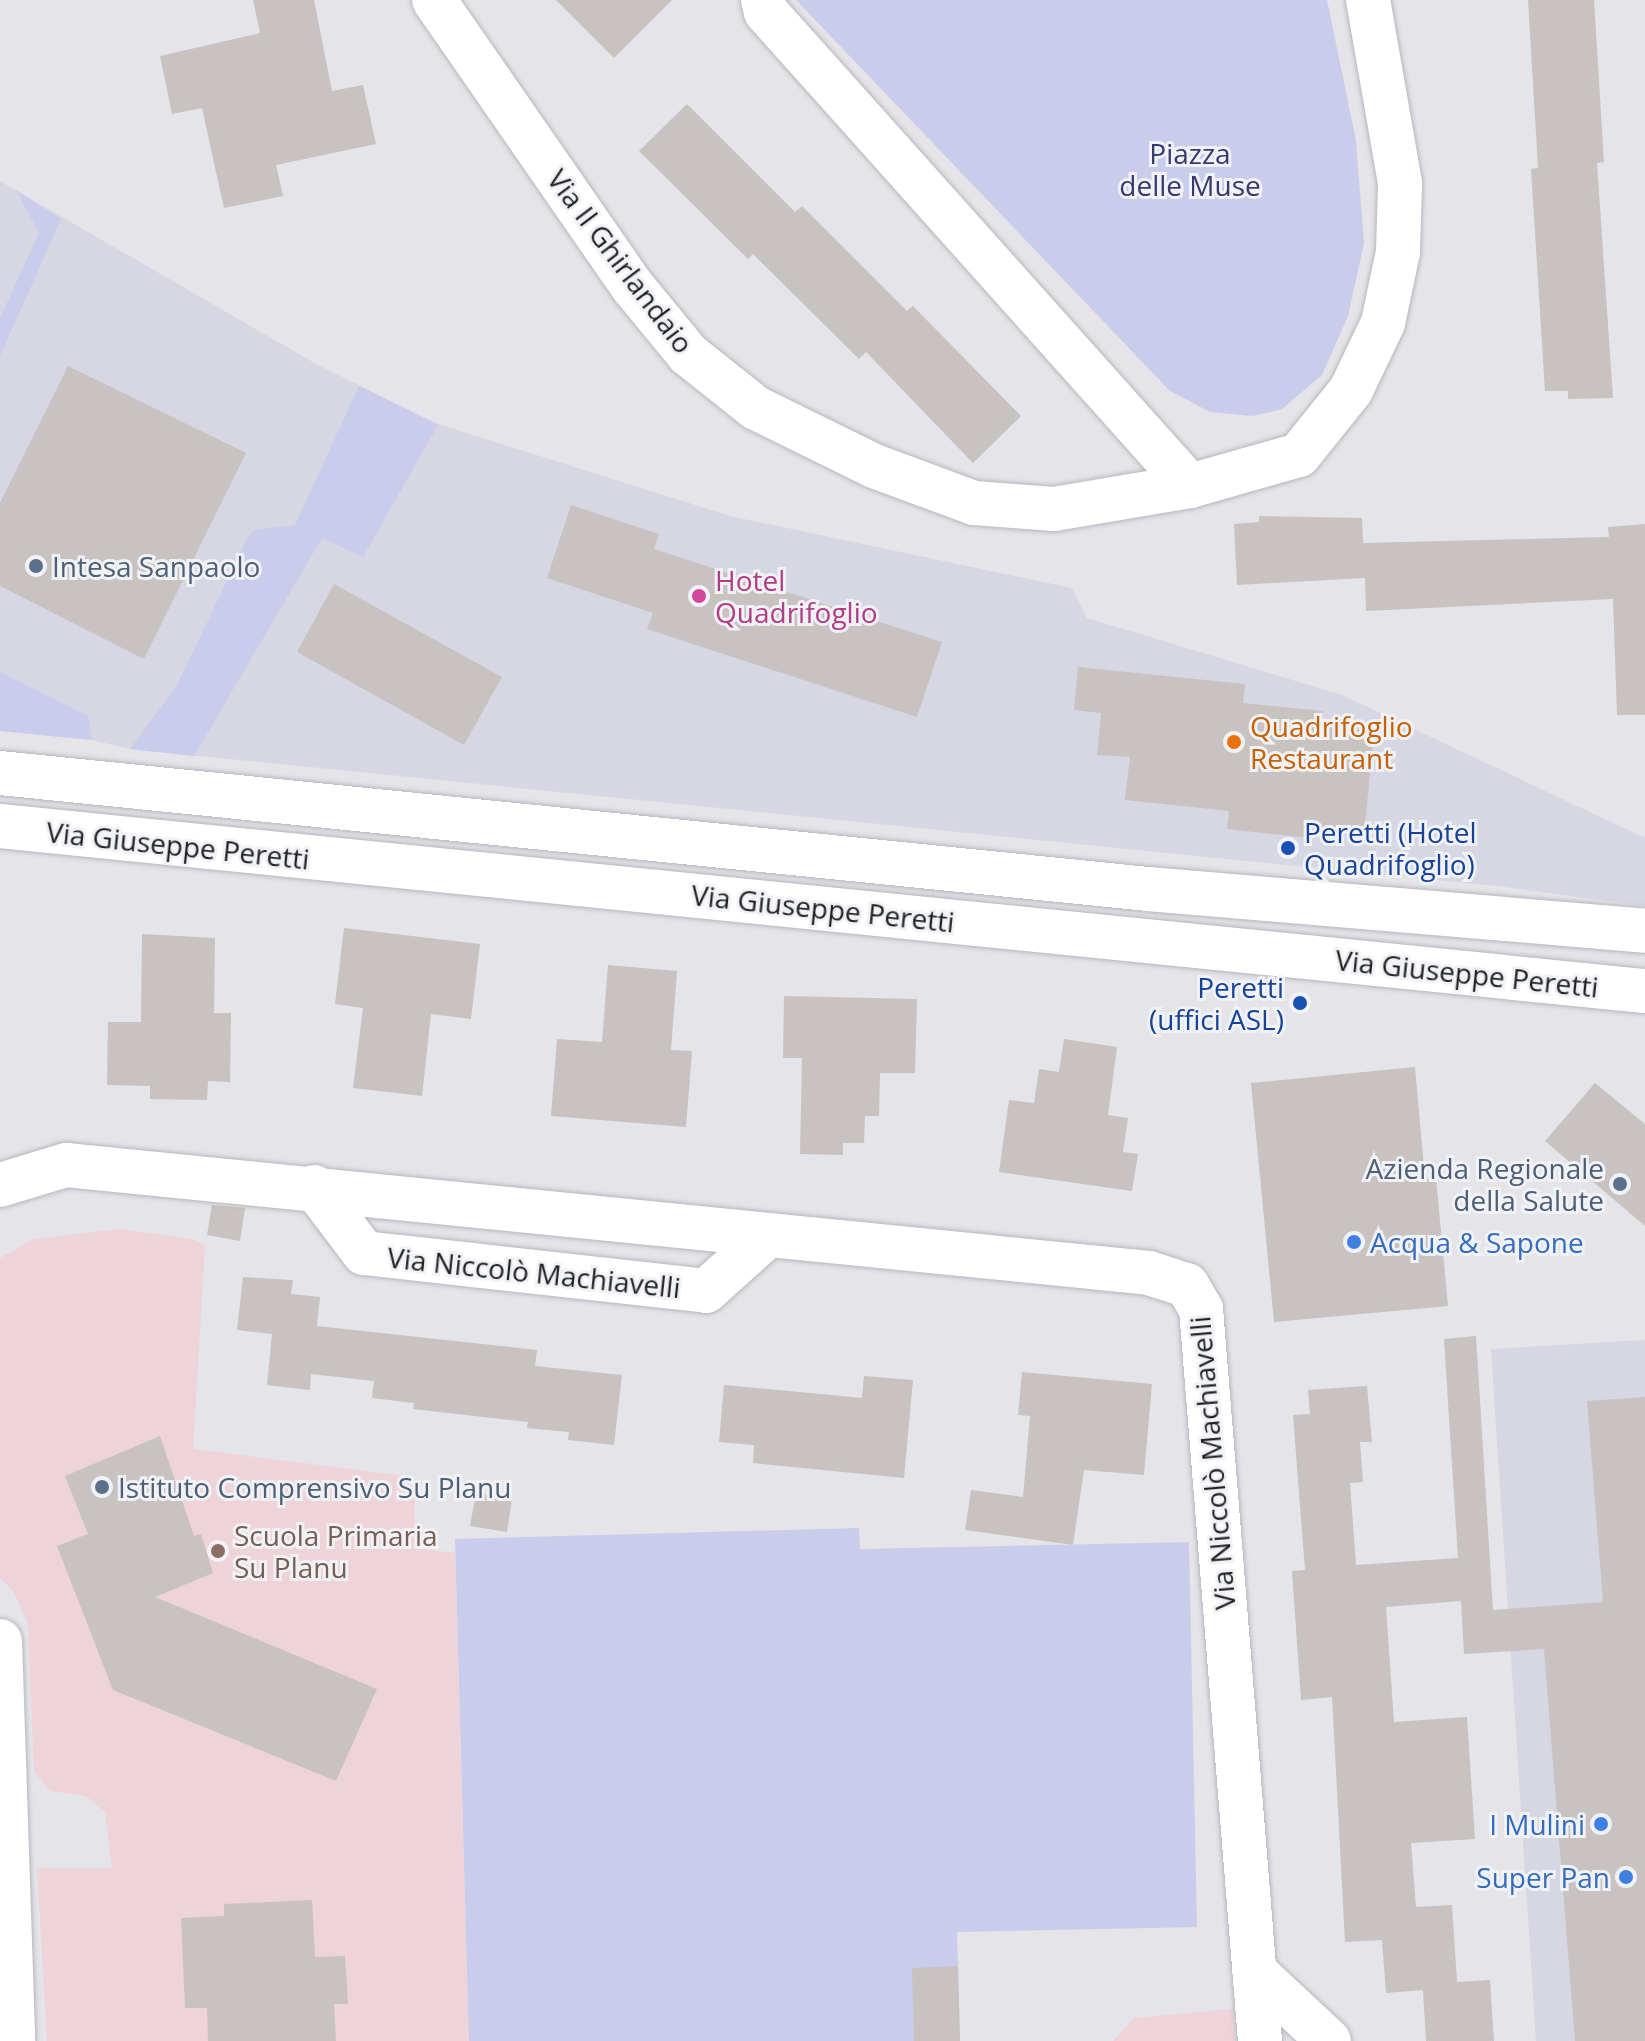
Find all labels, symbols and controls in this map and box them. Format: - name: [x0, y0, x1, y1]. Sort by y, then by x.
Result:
- park label: Piazza delle Muse: [1119, 136, 1261, 202]
- street label: Via Il Ghirlandaio: [541, 163, 701, 359]
- place label: Intesa Sanpaolo: [52, 549, 260, 583]
- marker: Intesa Sanpaolo: [27, 557, 45, 575]
- place label: Hotel Quadrifoglio: [715, 563, 878, 629]
- marker: Hotel Quadrifoglio: [690, 587, 708, 605]
- place label: Quadrifoglio Restaurant: [1250, 709, 1413, 775]
- marker: Quadrifoglio Restaurant: [1225, 733, 1243, 751]
- street label: Via Giuseppe Peretti: [45, 814, 311, 876]
- place label: Peretti (Hotel Quadrifoglio): [1304, 815, 1477, 881]
- marker: Peretti (Hotel Quadrifoglio): [1279, 839, 1297, 857]
- street label: Via Giuseppe Peretti: [690, 877, 956, 939]
- street label: Via Giuseppe Peretti: [1334, 942, 1600, 1004]
- place label: Peretti (uffici ASL): [1149, 970, 1284, 1036]
- marker: Peretti (uffici ASL): [1291, 994, 1309, 1012]
- place label: Azienda Regionale della Salute: [1366, 1151, 1604, 1217]
- marker: Azienda Regionale della Salute: [1611, 1175, 1629, 1193]
- place label: Acqua & Sapone: [1370, 1225, 1584, 1259]
- marker: Acqua & Sapone: [1345, 1233, 1363, 1251]
- street label: Via Niccolò Machiavelli: [386, 1240, 682, 1304]
- street label: Via Niccolò Machiavelli: [1182, 1315, 1242, 1611]
- place label: Istituto Comprensivo Su Planu: [118, 1470, 511, 1504]
- marker: Istituto Comprensivo Su Planu: [93, 1478, 111, 1496]
- place label: Scuola Primaria Su Planu: [234, 1518, 438, 1584]
- marker: Scuola Primaria Su Planu: [209, 1542, 227, 1560]
- place label: I Mulini: [1489, 1807, 1585, 1841]
- marker: I Mulini: [1592, 1815, 1610, 1833]
- place label: Super Pan: [1476, 1860, 1610, 1894]
- marker: Super Pan: [1617, 1868, 1635, 1886]

